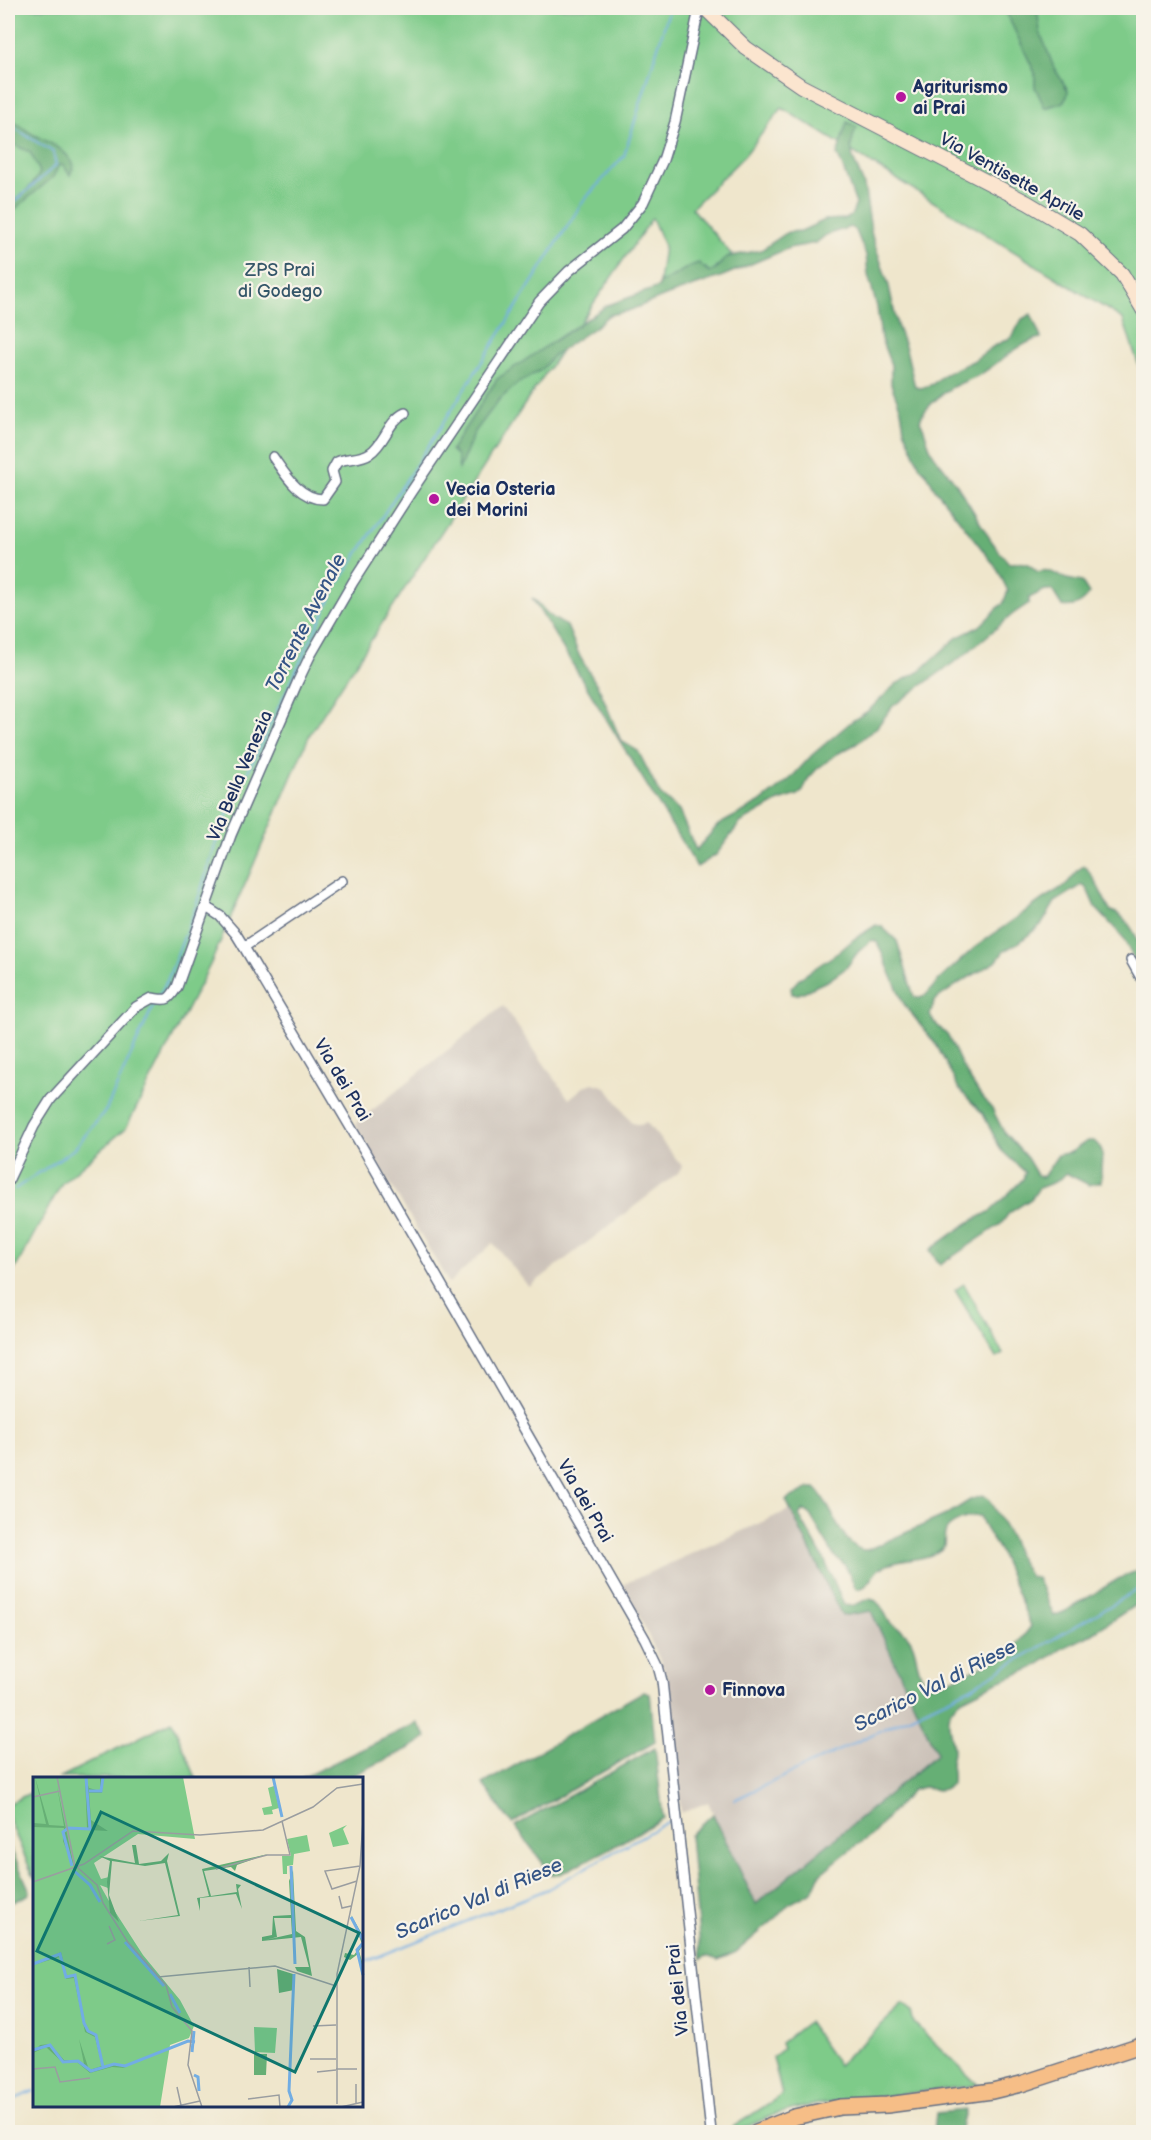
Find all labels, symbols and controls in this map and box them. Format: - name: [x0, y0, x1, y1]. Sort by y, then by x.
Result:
- place label: Agriturismo ai Prai: [912, 77, 1008, 119]
- marker: Agriturismo ai Prai: [894, 90, 908, 104]
- street label: Via Ventisette Aprile: [936, 128, 1088, 226]
- park label: ZPS Prai di Godego: [238, 260, 322, 302]
- place label: Vecia Osteria dei Morini: [446, 479, 556, 521]
- marker: Vecia Osteria dei Morini: [427, 492, 441, 506]
- water label: Torrente Avenale: [261, 549, 351, 696]
- street label: Via Bella Venezia: [203, 707, 277, 845]
- street label: Via dei Prai: [309, 1035, 375, 1125]
- street label: Via dei Prai: [553, 1456, 617, 1546]
- water label: Scarico Val di Riese: [850, 1634, 1021, 1737]
- place label: Finnova: [722, 1680, 785, 1701]
- marker: Finnova: [703, 1683, 717, 1697]
- inset map: [33, 1777, 363, 2107]
- water label: Scarico Val di Riese: [392, 1853, 566, 1945]
- street label: Via dei Prai: [663, 1943, 693, 2037]

